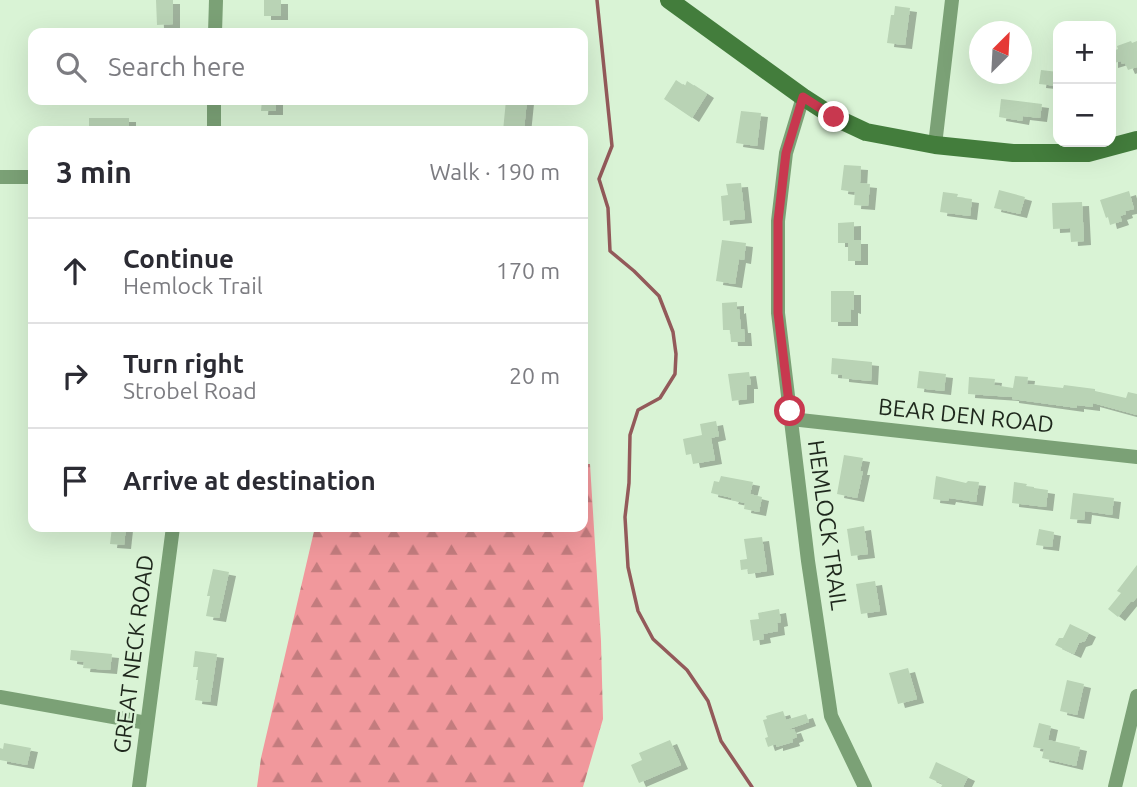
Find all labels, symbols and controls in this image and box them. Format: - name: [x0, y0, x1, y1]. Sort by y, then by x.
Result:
- north arrow: [969, 21, 1032, 84]
- map controls: [1053, 21, 1116, 147]
- button: +: [1053, 21, 1116, 84]
- search box: [28, 28, 588, 105]
- icon: search: [52, 48, 90, 86]
- text: Search here: [108, 52, 245, 81]
- button: −: [1053, 84, 1116, 147]
- route end: [818, 101, 849, 132]
- text: 3 min: [56, 155, 132, 189]
- text: Walk · 190 m: [429, 159, 560, 184]
- text: Continue: [123, 244, 234, 273]
- icon: ahead: [56, 252, 94, 290]
- text: 170 m: [496, 258, 560, 283]
- text: Hemlock Trail: [123, 273, 263, 298]
- text: Turn right: [123, 349, 244, 378]
- icon: right: [56, 357, 94, 395]
- text: 20 m: [509, 363, 560, 388]
- text: Strobel Road: [123, 378, 257, 403]
- street label: BEAR DEN ROAD: [877, 393, 1055, 437]
- route start: [774, 395, 805, 426]
- street label: HEMLOCK TRAIL: [804, 438, 852, 612]
- icon: arrive: [56, 462, 94, 500]
- text: Arrive at destination: [123, 466, 376, 495]
- street label: GREAT NECK ROAD: [108, 553, 158, 755]

